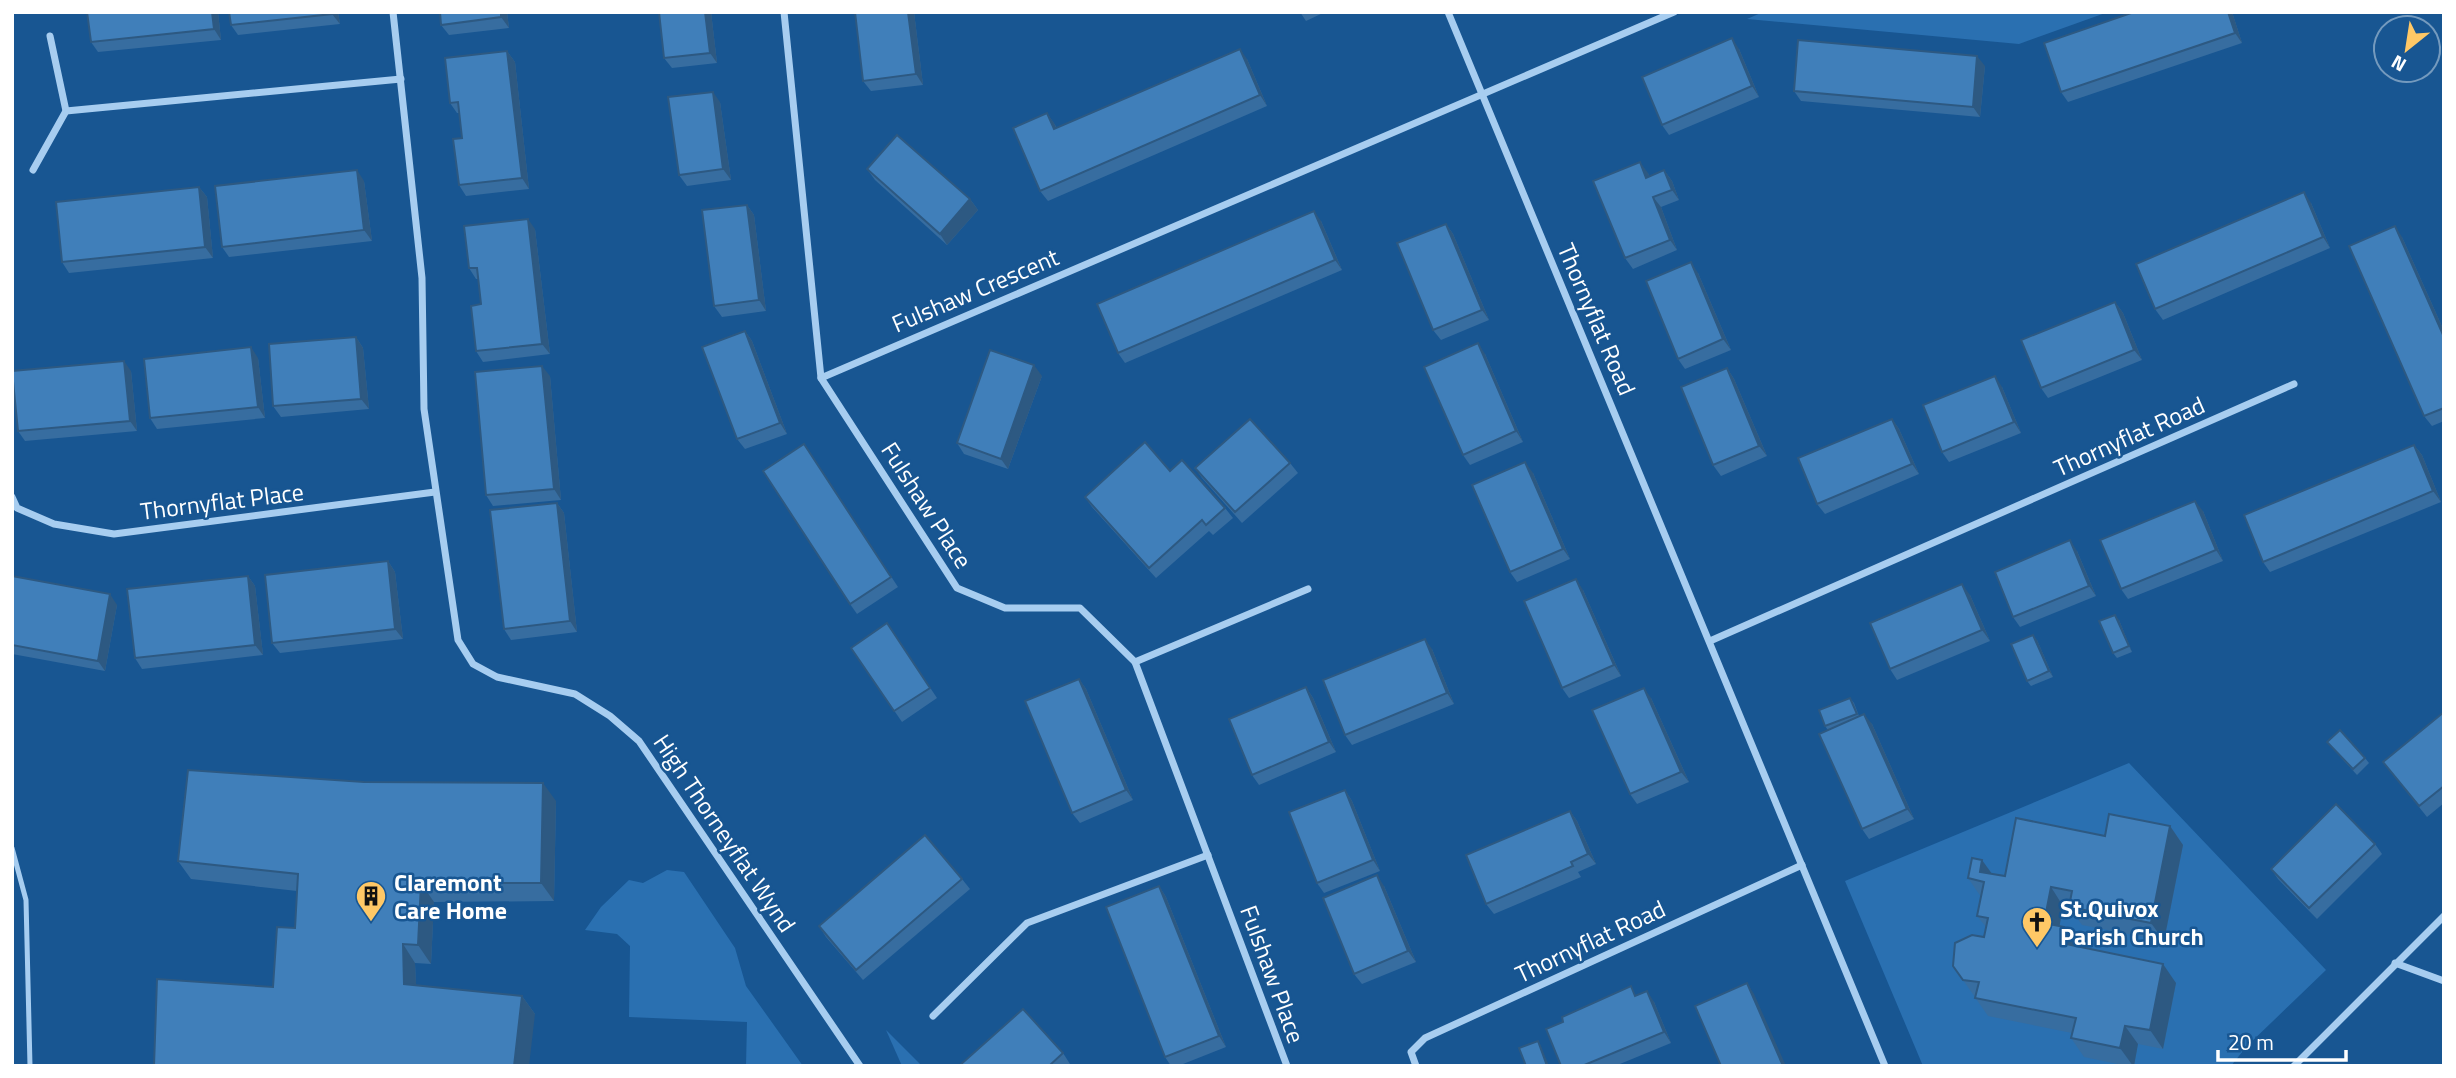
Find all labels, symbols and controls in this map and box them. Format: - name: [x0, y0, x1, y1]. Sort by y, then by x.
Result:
- north arrow: [2372, 14, 2442, 84]
- text: N: [2385, 48, 2411, 80]
- street label: Thornyflat Road: [1549, 237, 1645, 401]
- street label: Fulshaw Crescent: [886, 238, 1065, 341]
- street label: Thornyflat Road: [2048, 387, 2210, 485]
- street label: Fulshaw Place: [873, 435, 981, 575]
- street label: Thornyflat Place: [138, 473, 306, 529]
- street label: High Thorneyflat Wynd: [645, 727, 805, 939]
- place label: Claremont Care Home: [394, 864, 507, 928]
- building icon: Claremont Care Home: [354, 879, 388, 923]
- street label: Thornyflat Road: [1509, 890, 1671, 992]
- place label: St.Quivox Parish Church: [2060, 890, 2204, 954]
- street label: Fulshaw Place: [1231, 900, 1315, 1048]
- church icon: St.Quivox Parish Church: [2020, 905, 2054, 949]
- scale bar: [2218, 1018, 2346, 1062]
- text: 20 m: [2228, 1026, 2274, 1058]

